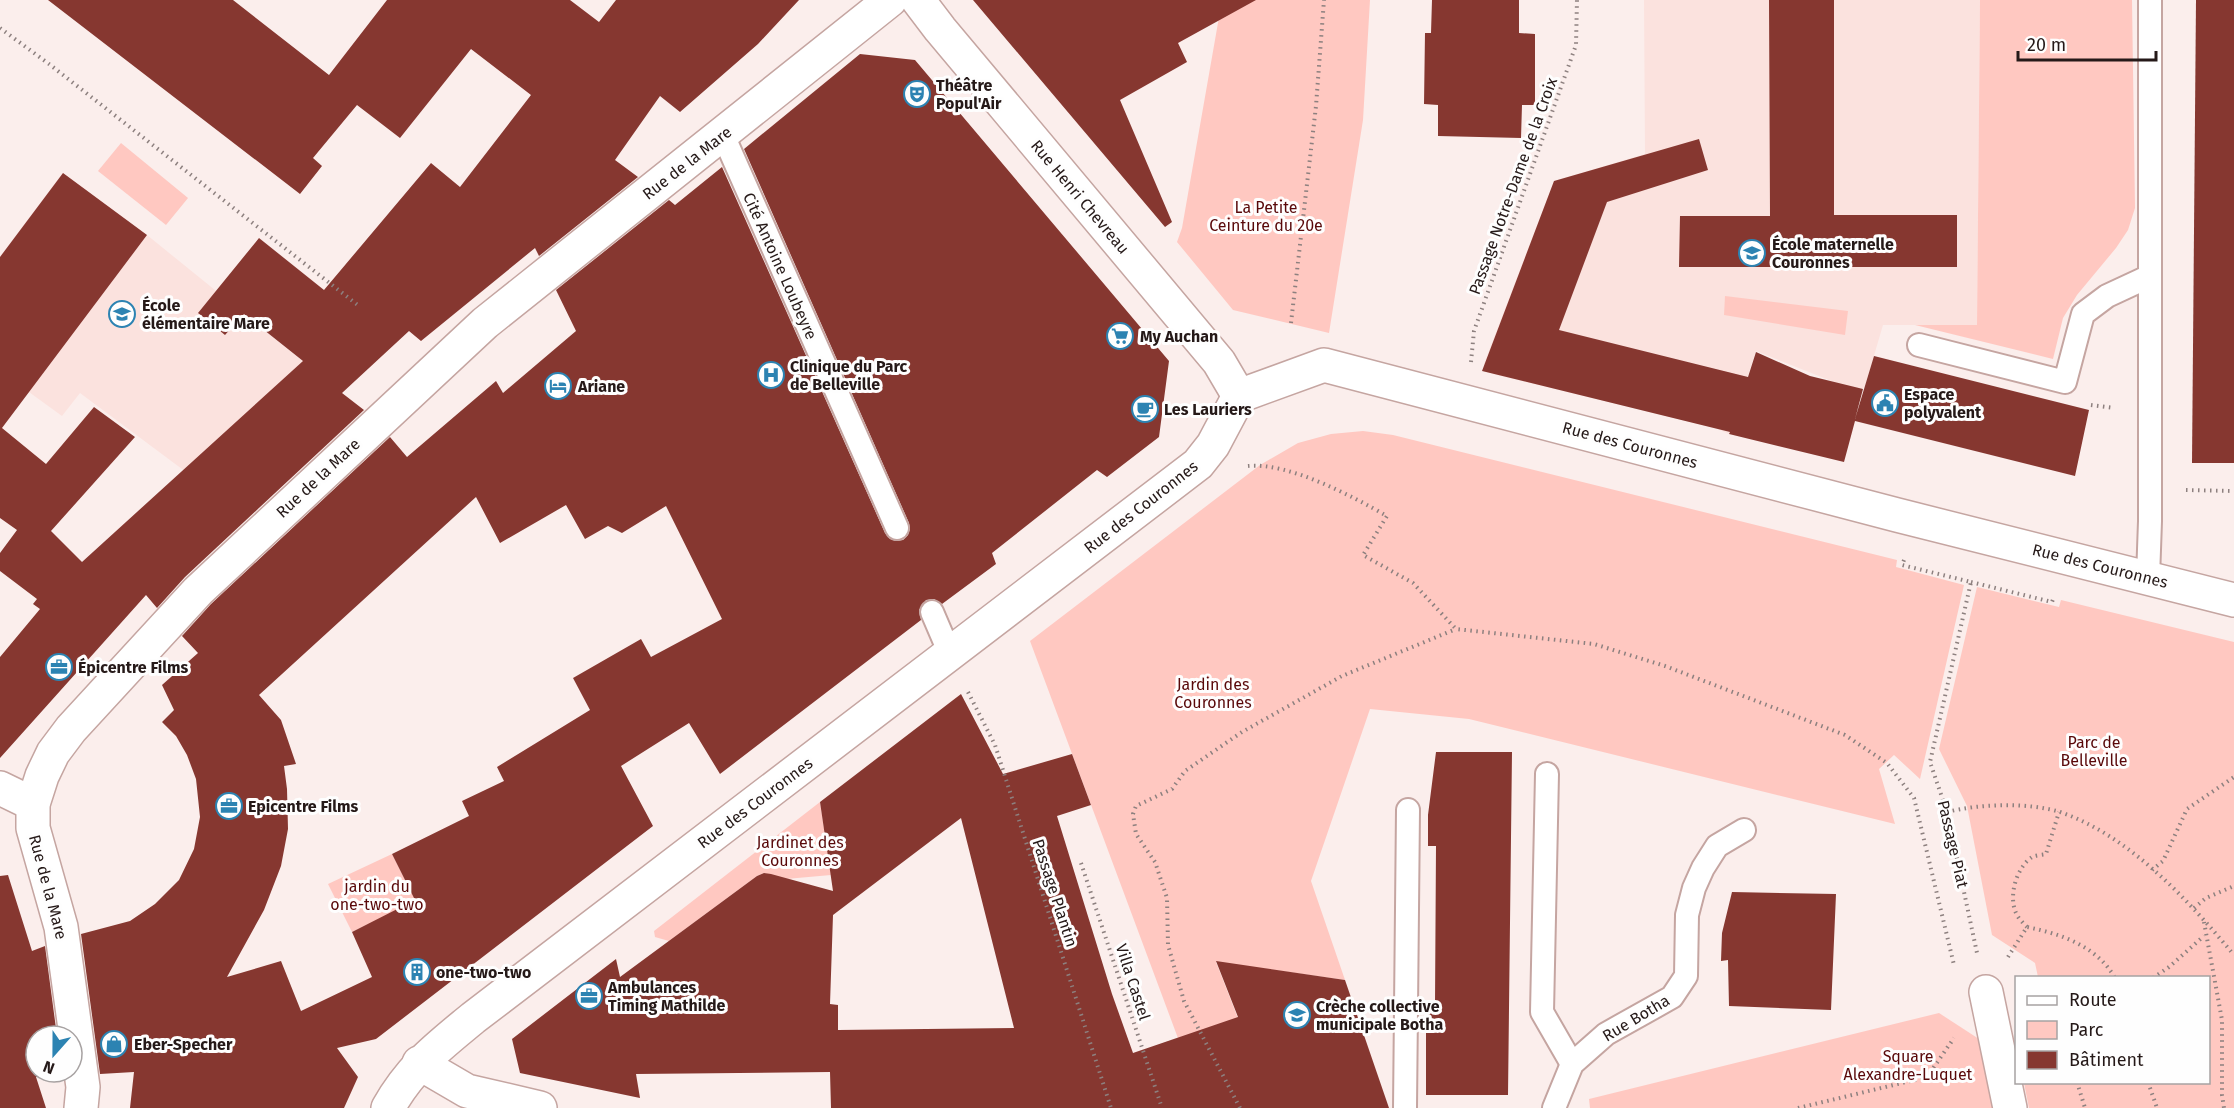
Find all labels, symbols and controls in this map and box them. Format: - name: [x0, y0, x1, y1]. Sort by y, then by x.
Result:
- scale bar: [2018, 24, 2156, 62]
- text: 20 m: [2027, 34, 2066, 56]
- street label: Passage Notre-Dame de la Croix: [1465, 75, 1561, 297]
- place label: Théâtre Popul'Air: [936, 76, 1002, 113]
- theatre icon: Théâtre Popul'Air: [902, 79, 932, 109]
- street label: Rue de la Mare: [639, 122, 735, 204]
- street label: Rue Henri Chevreau: [1027, 136, 1133, 258]
- street label: Cité Antoine Loubeyre: [739, 190, 821, 342]
- park label: La Petite Ceinture du 20e: [1209, 198, 1323, 235]
- place label: École maternelle Couronnes: [1772, 234, 1894, 272]
- school or university icon: École maternelle Couronnes: [1737, 238, 1767, 268]
- place label: École élémentaire Mare: [142, 295, 270, 333]
- school or university icon: École élémentaire Mare: [107, 299, 137, 329]
- supermarket icon: My Auchan: [1105, 321, 1135, 351]
- place label: My Auchan: [1140, 327, 1218, 346]
- place label: Clinique du Parc de Belleville: [790, 357, 907, 394]
- hospital icon: Clinique du Parc de Belleville: [756, 360, 786, 390]
- hotel icon: Ariane: [543, 371, 573, 401]
- place label: Ariane: [577, 377, 625, 396]
- place label: Espace polyvalent: [1904, 385, 1982, 422]
- public building icon: Espace polyvalent: [1870, 388, 1900, 418]
- cafe icon: Les Lauriers: [1130, 394, 1160, 424]
- place label: Les Lauriers: [1164, 400, 1252, 419]
- street label: Rue des Couronnes: [1560, 418, 1700, 472]
- street label: Rue de la Mare: [272, 434, 364, 522]
- street label: Rue des Couronnes: [1080, 457, 1202, 557]
- street label: Rue des Couronnes: [2030, 540, 2170, 592]
- office icon: Épicentre Films: [44, 652, 74, 682]
- place label: Épicentre Films: [78, 657, 189, 677]
- park label: Jardin des Couronnes: [1174, 675, 1252, 712]
- park label: Parc de Belleville: [2061, 733, 2127, 770]
- street label: Rue des Couronnes: [694, 754, 816, 852]
- office icon: Epicentre Films: [214, 791, 244, 821]
- place label: Epicentre Films: [248, 797, 359, 816]
- street label: Passage Piat: [1934, 798, 1972, 890]
- street label: Rue de la Mare: [25, 833, 71, 941]
- park label: Jardinet des Couronnes: [756, 833, 844, 870]
- street label: Passage Plantin: [1029, 837, 1081, 949]
- park label: jardin du one-two-two: [330, 877, 424, 914]
- street label: Villa Castel: [1112, 941, 1154, 1023]
- building icon: one-two-two: [402, 957, 432, 987]
- place label: one-two-two: [436, 963, 531, 982]
- legend: [2015, 976, 2210, 1084]
- place label: Ambulances Timing Mathilde: [607, 978, 726, 1015]
- office icon: Ambulances Timing Mathilde: [574, 981, 604, 1011]
- text: Route: [2069, 989, 2117, 1011]
- street label: Rue Botha: [1599, 991, 1673, 1045]
- place label: Crèche collective municipale Botha: [1316, 997, 1444, 1034]
- school or university icon: Crèche collective municipale Botha: [1282, 1000, 1312, 1030]
- text: Parc: [2069, 1019, 2104, 1041]
- north arrow: [24, 1024, 84, 1084]
- shop icon: Eber-Specher: [99, 1029, 129, 1059]
- place label: Eber-Specher: [134, 1035, 233, 1054]
- park label: Square Alexandre-Luquet: [1844, 1047, 1973, 1084]
- text: Bâtiment: [2069, 1049, 2144, 1071]
- text: N: [40, 1057, 57, 1078]

